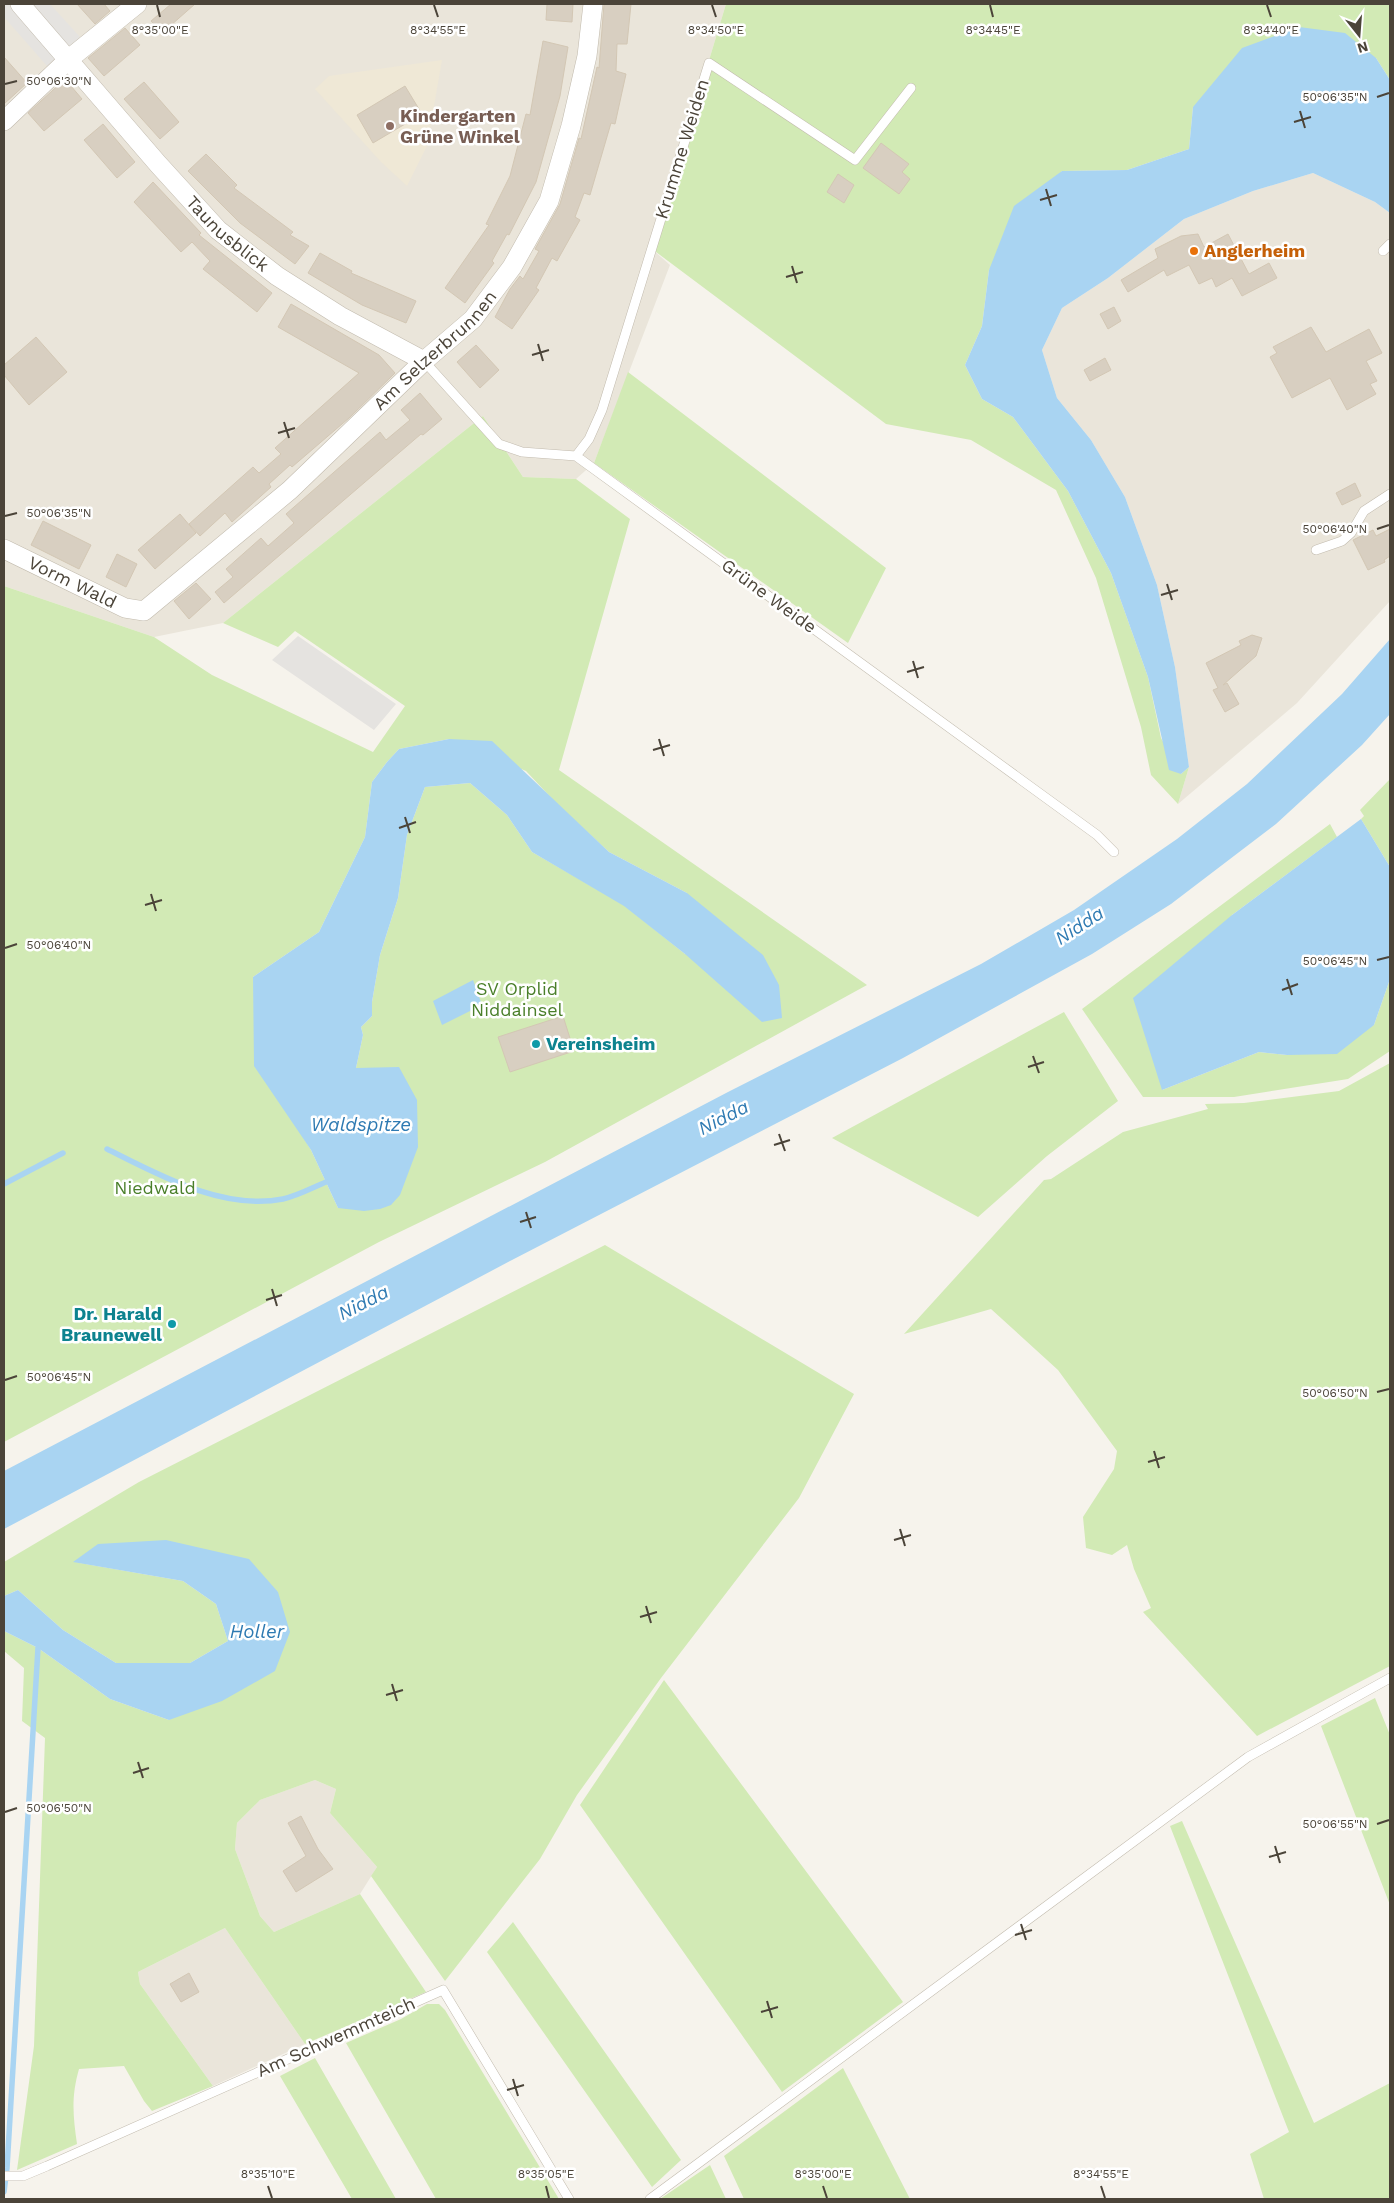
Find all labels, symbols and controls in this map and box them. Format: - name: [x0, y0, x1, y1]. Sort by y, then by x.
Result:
- north arrow: [1334, 10, 1384, 60]
- text: 8°35'00"E: [131, 23, 189, 37]
- text: 8°34'55"E: [410, 23, 466, 37]
- text: 8°34'50"E: [688, 23, 745, 37]
- text: 8°34'45"E: [965, 23, 1021, 37]
- text: 8°34'40"E: [1243, 23, 1299, 37]
- text: N: [1356, 38, 1370, 57]
- text: 50°06'30"N: [26, 74, 92, 88]
- street label: Krumme Weiden: [650, 76, 713, 221]
- text: 50°06'35"N: [1302, 90, 1368, 104]
- place label: Kindergarten Grüne Winkel: [400, 105, 520, 147]
- marker: Kindergarten Grüne Winkel: [384, 120, 396, 132]
- street label: Taunusblick: [182, 191, 273, 276]
- place label: Anglerheim: [1204, 240, 1305, 261]
- marker: Anglerheim: [1188, 245, 1200, 257]
- street label: Am Selzerbrunnen: [369, 286, 501, 414]
- text: 50°06'35"N: [26, 506, 92, 520]
- text: 50°06'40"N: [1303, 522, 1367, 536]
- street label: Vorm Wald: [25, 551, 120, 612]
- street label: Grüne Weide: [718, 554, 821, 637]
- water label: Nidda: [1050, 901, 1108, 950]
- text: 50°06'40"N: [27, 938, 91, 952]
- text: 50°06'45"N: [1303, 954, 1367, 968]
- park label: SV Orplid Niddainsel: [471, 978, 564, 1020]
- place label: Vereinsheim: [546, 1033, 655, 1054]
- marker: Vereinsheim: [530, 1038, 542, 1050]
- water label: Nidda: [694, 1095, 753, 1140]
- water label: Waldspitze: [311, 1113, 411, 1136]
- park label: Niedwald: [114, 1177, 196, 1198]
- water label: Nidda: [334, 1280, 393, 1325]
- place label: Dr. Harald Braunewell: [61, 1303, 162, 1345]
- marker: Dr. Harald Braunewell: [166, 1318, 178, 1330]
- text: 50°06'45"N: [27, 1370, 91, 1384]
- text: 50°06'50"N: [1302, 1386, 1368, 1400]
- water label: Holler: [230, 1620, 285, 1643]
- text: 50°06'50"N: [26, 1801, 92, 1815]
- text: 50°06'55"N: [1302, 1817, 1368, 1831]
- street label: Am Schwemmteich: [253, 1992, 418, 2081]
- text: 8°35'10"E: [241, 2167, 296, 2181]
- text: 8°35'05"E: [518, 2167, 575, 2181]
- text: 8°35'00"E: [794, 2167, 852, 2181]
- text: 8°34'55"E: [1073, 2167, 1129, 2181]

